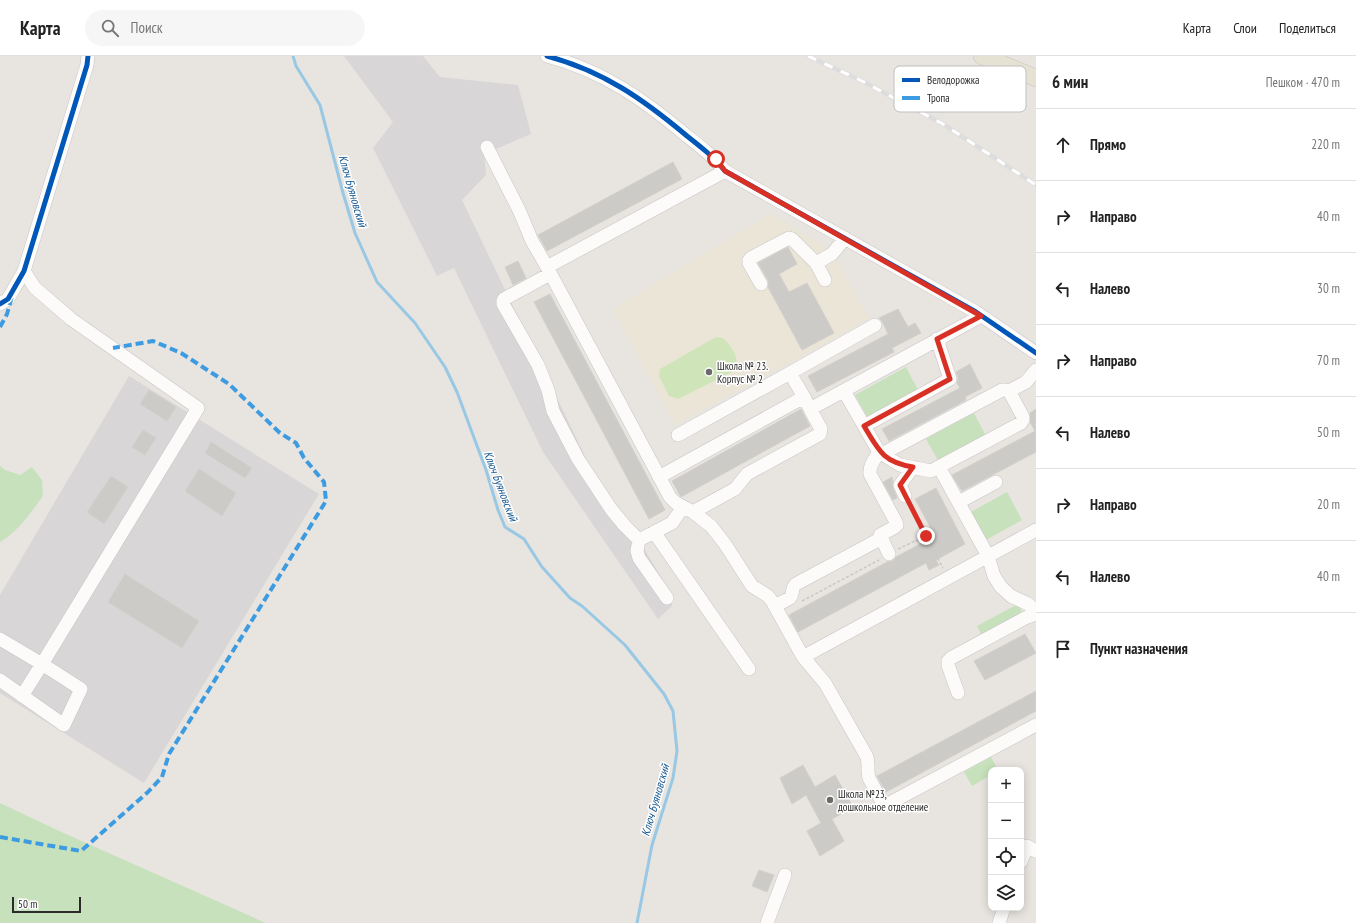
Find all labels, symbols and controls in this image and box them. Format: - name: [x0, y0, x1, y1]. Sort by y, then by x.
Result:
- search box: [85, 10, 365, 46]
- text: Карта: [20, 16, 61, 40]
- icon: search: [99, 17, 121, 39]
- text: Поиск: [131, 18, 163, 37]
- text: Карта: [1183, 19, 1211, 37]
- text: Слои: [1233, 19, 1257, 37]
- text: Поделиться: [1279, 19, 1336, 37]
- legend: [894, 66, 1026, 112]
- text: 6 мин: [1052, 71, 1088, 93]
- text: Велодорожка: [927, 73, 979, 87]
- text: Пешком · 470 m: [1266, 74, 1340, 91]
- text: Тропа: [927, 91, 950, 105]
- icon: ahead: [1052, 134, 1074, 156]
- text: Прямо: [1090, 135, 1126, 154]
- text: 220 m: [1311, 136, 1340, 153]
- route start: [707, 150, 725, 168]
- water label: Ключ Буяновский: [336, 153, 371, 230]
- icon: right: [1052, 206, 1074, 228]
- text: Направо: [1090, 207, 1137, 226]
- text: 40 m: [1317, 208, 1340, 225]
- icon: left: [1052, 278, 1074, 300]
- text: Налево: [1090, 279, 1130, 298]
- text: 30 m: [1317, 280, 1340, 297]
- icon: right: [1052, 350, 1074, 372]
- text: Направо: [1090, 351, 1137, 370]
- text: 70 m: [1317, 352, 1340, 369]
- place label: Школа № 23. Корпус № 2: [717, 359, 768, 386]
- marker: Школа № 23. Корпус № 2: [704, 367, 714, 377]
- icon: left: [1052, 422, 1074, 444]
- text: Налево: [1090, 423, 1130, 442]
- text: 50 m: [1317, 424, 1340, 441]
- water label: Ключ Буяновский: [481, 449, 522, 525]
- icon: right: [1052, 494, 1074, 516]
- text: Направо: [1090, 495, 1137, 514]
- text: 20 m: [1317, 496, 1340, 513]
- route end: [917, 527, 935, 545]
- icon: left: [1052, 566, 1074, 588]
- text: Налево: [1090, 567, 1130, 586]
- text: 40 m: [1317, 568, 1340, 585]
- icon: arrive: [1052, 638, 1074, 660]
- text: Пункт назначения: [1090, 639, 1188, 658]
- water label: Ключ Буяновский: [638, 761, 673, 838]
- map controls: [988, 767, 1024, 911]
- button: +: [988, 767, 1024, 803]
- place label: Школа №23, дошкольное отделение: [838, 787, 929, 814]
- marker: Школа №23, дошкольное отделение: [825, 795, 835, 805]
- button: −: [988, 803, 1024, 839]
- button: locate: [988, 839, 1024, 875]
- button: layers: [988, 875, 1024, 911]
- scale bar: [12, 895, 81, 914]
- text: 50 m: [18, 897, 37, 911]

